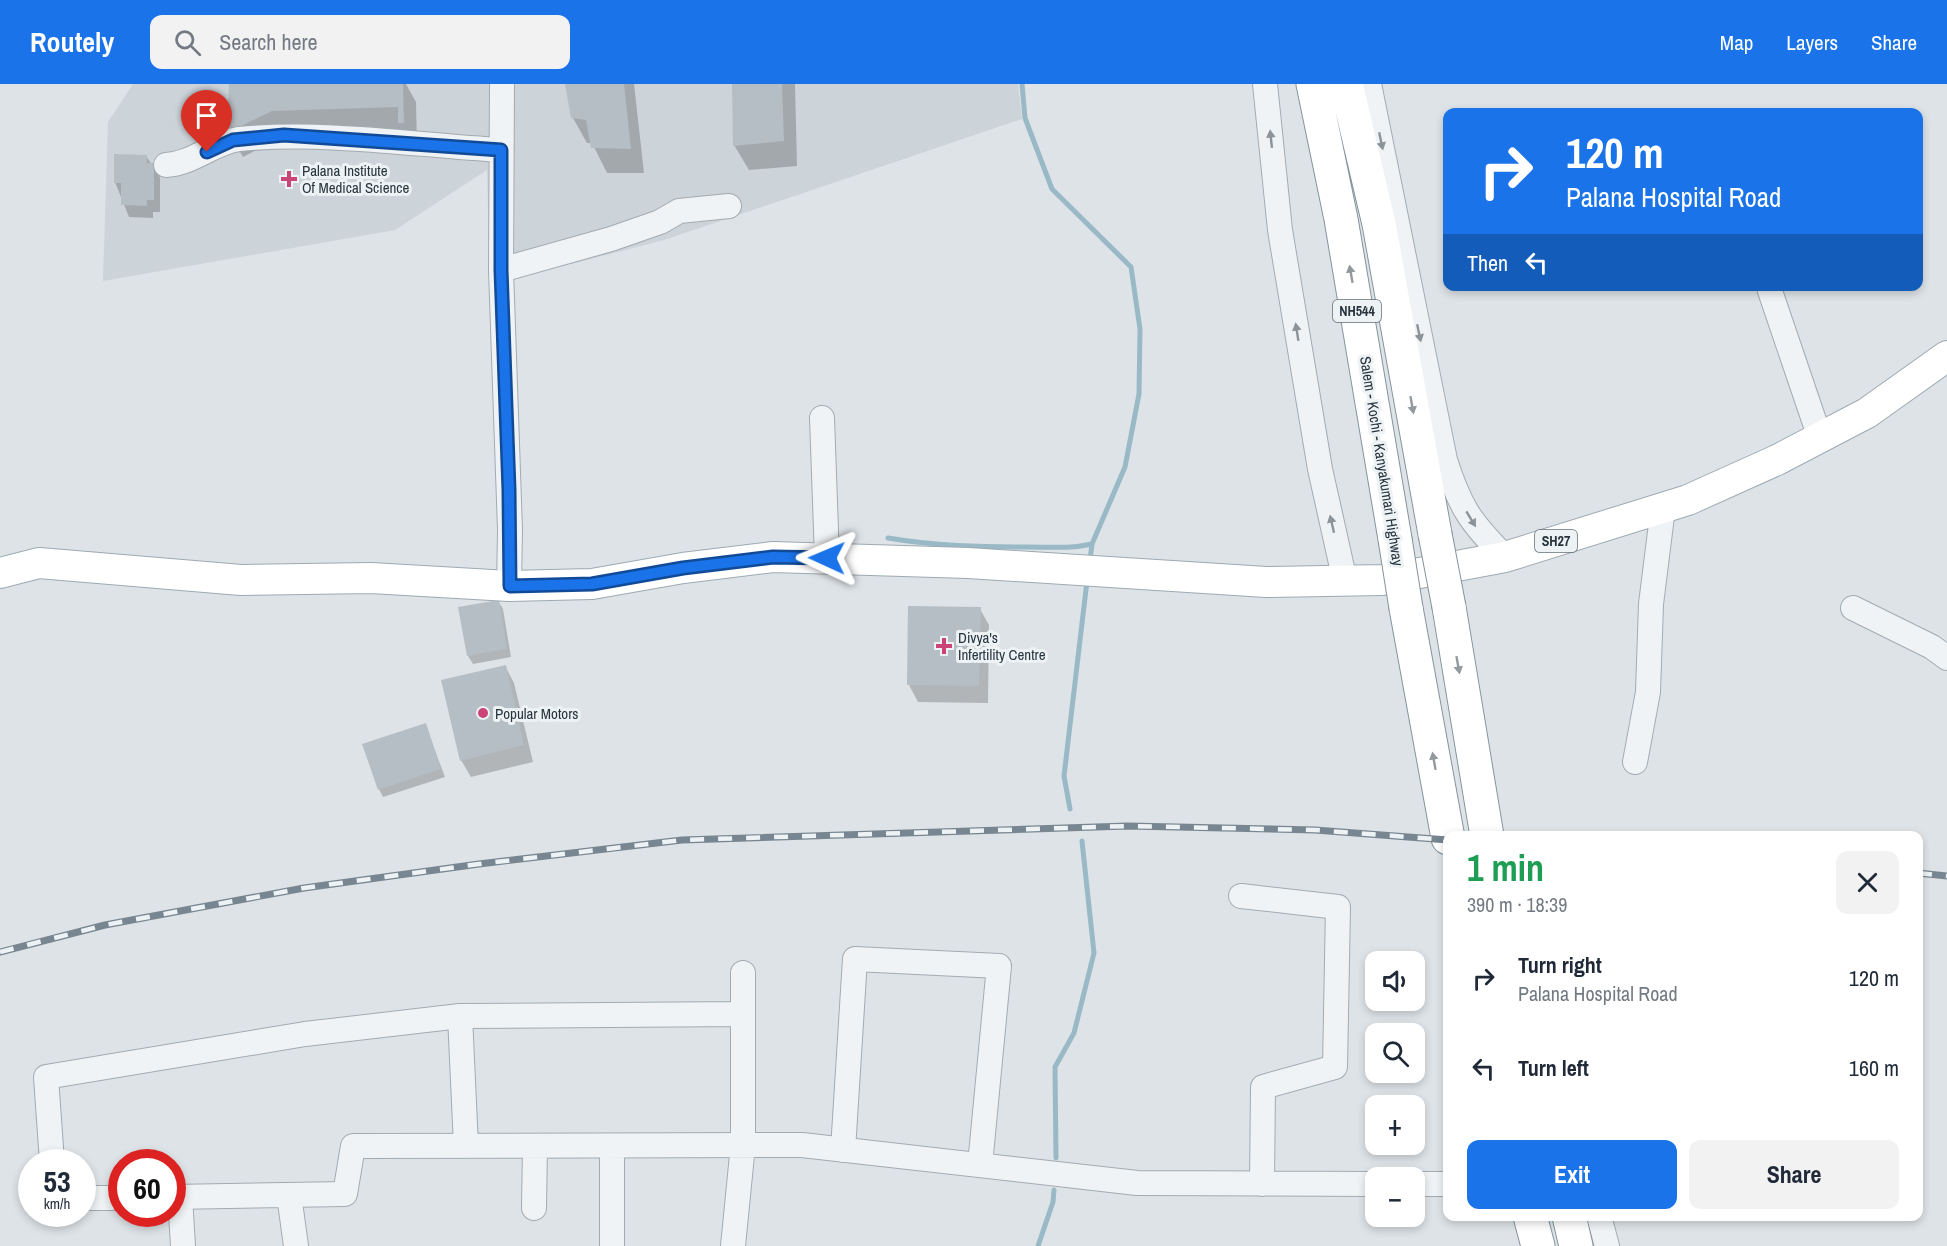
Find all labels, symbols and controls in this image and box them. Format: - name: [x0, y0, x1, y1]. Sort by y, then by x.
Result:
- search box: [150, 15, 570, 69]
- text: Routely: [30, 23, 114, 61]
- icon: search: [171, 26, 204, 59]
- text: Search here: [219, 27, 317, 57]
- text: Map: [1720, 28, 1753, 57]
- text: Layers: [1786, 28, 1838, 57]
- text: Share: [1871, 28, 1917, 57]
- pin: [181, 90, 232, 152]
- icon: arrive: [190, 99, 223, 132]
- text: 120 m: [1566, 125, 1664, 181]
- one-way arrow: [1266, 129, 1276, 148]
- one-way arrow: [1377, 132, 1386, 151]
- icon: right: [1467, 132, 1545, 210]
- place label: Palana Institute Of Medical Science: [302, 160, 410, 198]
- marker: Palana Institute Of Medical Science: [280, 170, 298, 188]
- text: Palana Hospital Road: [1566, 179, 1781, 215]
- icon: left: [1520, 246, 1553, 279]
- text: Then: [1467, 248, 1508, 278]
- one-way arrow: [1346, 265, 1355, 284]
- road number: NH544: [1333, 300, 1381, 322]
- one-way arrow: [1292, 322, 1301, 341]
- one-way arrow: [1414, 323, 1424, 342]
- street label: Salem - Kochi - Kanyakumari Highway: [1355, 355, 1409, 568]
- one-way arrow: [1408, 396, 1417, 415]
- one-way arrow: [1465, 511, 1476, 527]
- one-way arrow: [1327, 514, 1336, 533]
- position arrow: [795, 526, 859, 590]
- road number: SH27: [1535, 530, 1577, 552]
- place label: Divya's Infertility Centre: [958, 627, 1046, 665]
- marker: Divya's Infertility Centre: [935, 637, 953, 655]
- one-way arrow: [1454, 655, 1463, 674]
- place label: Popular Motors: [495, 703, 578, 724]
- marker: Popular Motors: [476, 706, 490, 720]
- one-way arrow: [1429, 752, 1438, 771]
- text: 1 min: [1467, 844, 1544, 892]
- button: close: [1836, 851, 1899, 914]
- text: 390 m · 18:39: [1467, 891, 1567, 918]
- text: Turn right: [1518, 950, 1602, 980]
- map controls: [1365, 951, 1425, 1227]
- button: sound: [1365, 951, 1425, 1011]
- icon: right: [1467, 962, 1500, 995]
- text: 120 m: [1849, 963, 1899, 993]
- text: Palana Hospital Road: [1518, 980, 1678, 1007]
- button: search: [1365, 1023, 1425, 1083]
- icon: left: [1467, 1052, 1500, 1085]
- text: Turn left: [1518, 1053, 1589, 1083]
- text: 160 m: [1849, 1053, 1899, 1083]
- button: +: [1365, 1095, 1425, 1155]
- button: Exit: [1467, 1140, 1677, 1209]
- button: Share: [1689, 1140, 1899, 1209]
- speed limit sign: 60: [108, 1149, 186, 1227]
- text: 53: [43, 1161, 71, 1201]
- button: −: [1365, 1167, 1425, 1227]
- text: km/h: [44, 1193, 70, 1214]

